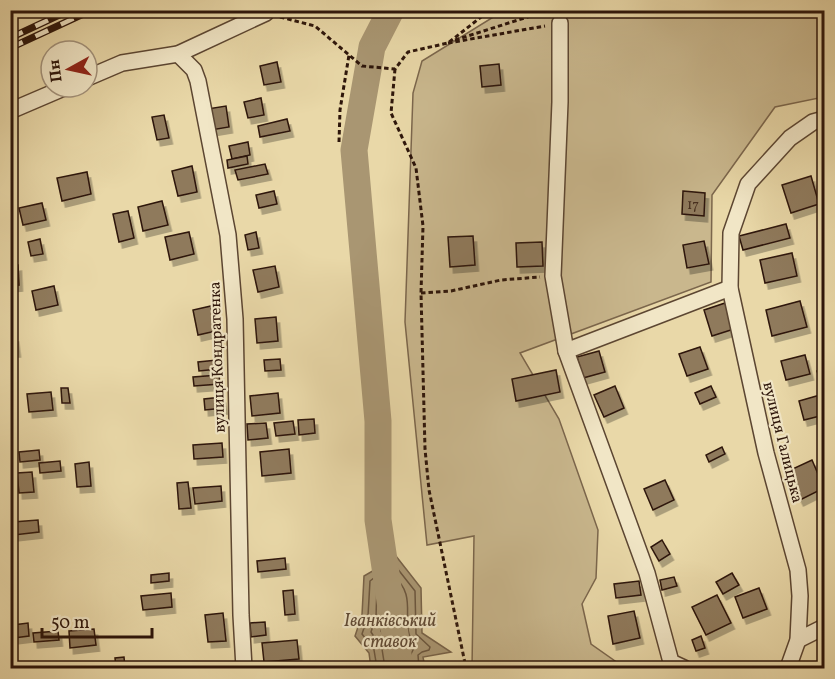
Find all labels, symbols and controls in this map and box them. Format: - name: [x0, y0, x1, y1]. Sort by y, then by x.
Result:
- north arrow: [39, 39, 99, 99]
- text: Пн: [44, 58, 69, 84]
- house number: 17: [687, 196, 699, 215]
- street label: вулиця Кондратенка: [204, 281, 232, 433]
- street label: вулиця Галицька: [756, 380, 808, 505]
- scale bar: [42, 601, 152, 639]
- water label: Іванківський ставок: [344, 609, 436, 655]
- text: 50 m: [51, 611, 90, 636]

